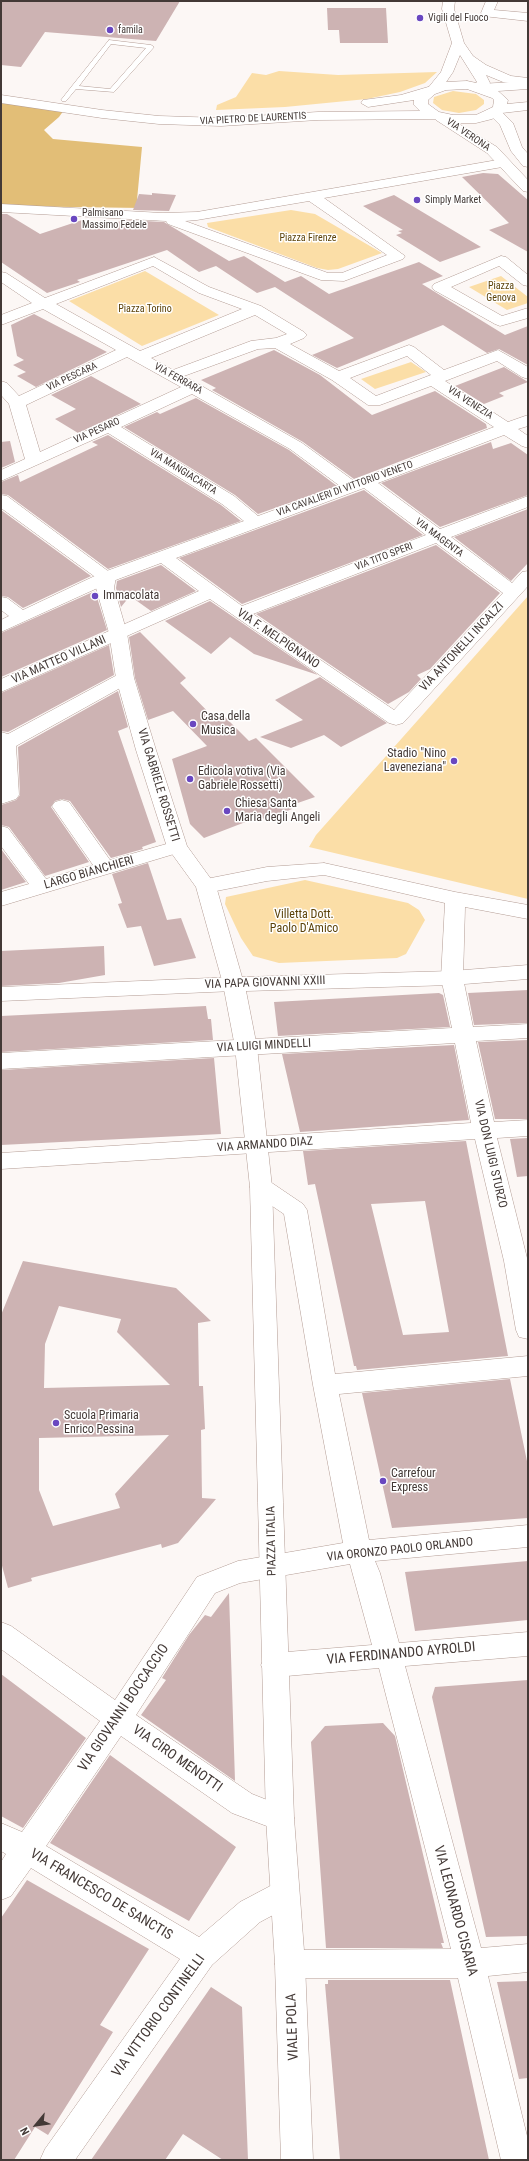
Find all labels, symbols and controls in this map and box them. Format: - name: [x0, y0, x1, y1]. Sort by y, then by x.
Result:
- place label: Vigili del Fuoco: [428, 12, 488, 24]
- marker: Vigili del Fuoco: [415, 13, 425, 23]
- place label: famila: [118, 24, 143, 36]
- marker: famila: [105, 25, 115, 35]
- street label: VIA PIETRO DE LAURENTIS: [199, 110, 307, 128]
- street label: VIA VERONA: [444, 116, 492, 154]
- place label: Simply Market: [425, 194, 481, 206]
- marker: Simply Market: [412, 195, 422, 205]
- place label: Palmisano Massimo Fedele: [82, 207, 147, 230]
- marker: Palmisano Massimo Fedele: [69, 214, 79, 224]
- park label: Piazza Firenze: [279, 232, 337, 244]
- park label: Piazza Genova: [486, 280, 516, 304]
- park label: Piazza Torino: [118, 303, 172, 315]
- street label: VIA PESCARA: [45, 360, 99, 394]
- street label: VIA FERRARA: [152, 361, 204, 397]
- street label: VIA VENEZIA: [445, 384, 495, 422]
- street label: VIA PESARO: [72, 416, 122, 446]
- street label: VIA MANGIACARTA: [147, 447, 219, 497]
- street label: VIA CAVALIERI DI VITTORIO VENETO: [275, 459, 415, 519]
- street label: VIA MAGENTA: [413, 516, 465, 560]
- street label: VIA TITO SPERI: [354, 541, 414, 573]
- place label: Immacolata: [103, 589, 159, 603]
- marker: Immacolata: [90, 591, 100, 601]
- street label: VIA ANTONELLI INCALZI: [417, 599, 507, 695]
- street label: VIA F. MELPIGNANO: [234, 606, 322, 672]
- street label: VIA MATTEO VILLANI: [9, 633, 109, 687]
- place label: Casa della Musica: [201, 710, 250, 738]
- marker: Casa della Musica: [188, 719, 198, 729]
- street label: VIA GABRIELE ROSSETTI: [134, 727, 182, 843]
- place label: Stadio "Nino Laveneziana": [384, 747, 446, 775]
- marker: Stadio "Nino Laveneziana": [449, 756, 459, 766]
- place label: Edicola votiva (Via Gabriele Rossetti): [198, 765, 285, 793]
- marker: Edicola votiva (Via Gabriele Rossetti): [185, 774, 195, 784]
- place label: Chiesa Santa Maria degli Angeli: [235, 797, 320, 825]
- marker: Chiesa Santa Maria degli Angeli: [222, 806, 232, 816]
- street label: LARGO BIANCHIERI: [42, 853, 136, 893]
- park label: Villetta Dott. Paolo D'Amico: [270, 908, 338, 936]
- street label: VIA PAPA GIOVANNI XXIII: [204, 974, 326, 992]
- street label: VIA LUIGI MINDELLI: [217, 1036, 311, 1056]
- street label: VIA DON LUIGI STURZO: [471, 1098, 509, 1210]
- street label: VIA ARMANDO DIAZ: [216, 1134, 314, 1156]
- place label: Scuola Primaria Enrico Pessina: [64, 1409, 139, 1437]
- marker: Scuola Primaria Enrico Pessina: [51, 1418, 61, 1428]
- place label: Carrefour Express: [391, 1467, 436, 1495]
- marker: Carrefour Express: [378, 1476, 388, 1486]
- street label: PIAZZA ITALIA: [264, 1506, 280, 1576]
- street label: VIA ORONZO PAOLO ORLANDO: [326, 1535, 474, 1565]
- street label: VIA FERDINANDO AYROLDI: [326, 1639, 476, 1669]
- street label: VIA GIOVANNI BOCCACCIO: [75, 1641, 173, 1775]
- street label: VIA CIRO MENOTTI: [129, 1722, 225, 1796]
- street label: VIA LEONARDO CISARIA: [429, 1844, 481, 1978]
- street label: VIA FRANCESCO DE SANCTIS: [27, 1846, 175, 1944]
- street label: VIA VITTORIO CONTINELLI: [109, 1951, 209, 2081]
- street label: VIALE POLA: [283, 1993, 303, 2061]
- north arrow: [16, 2105, 56, 2145]
- text: N: [18, 2125, 32, 2137]

